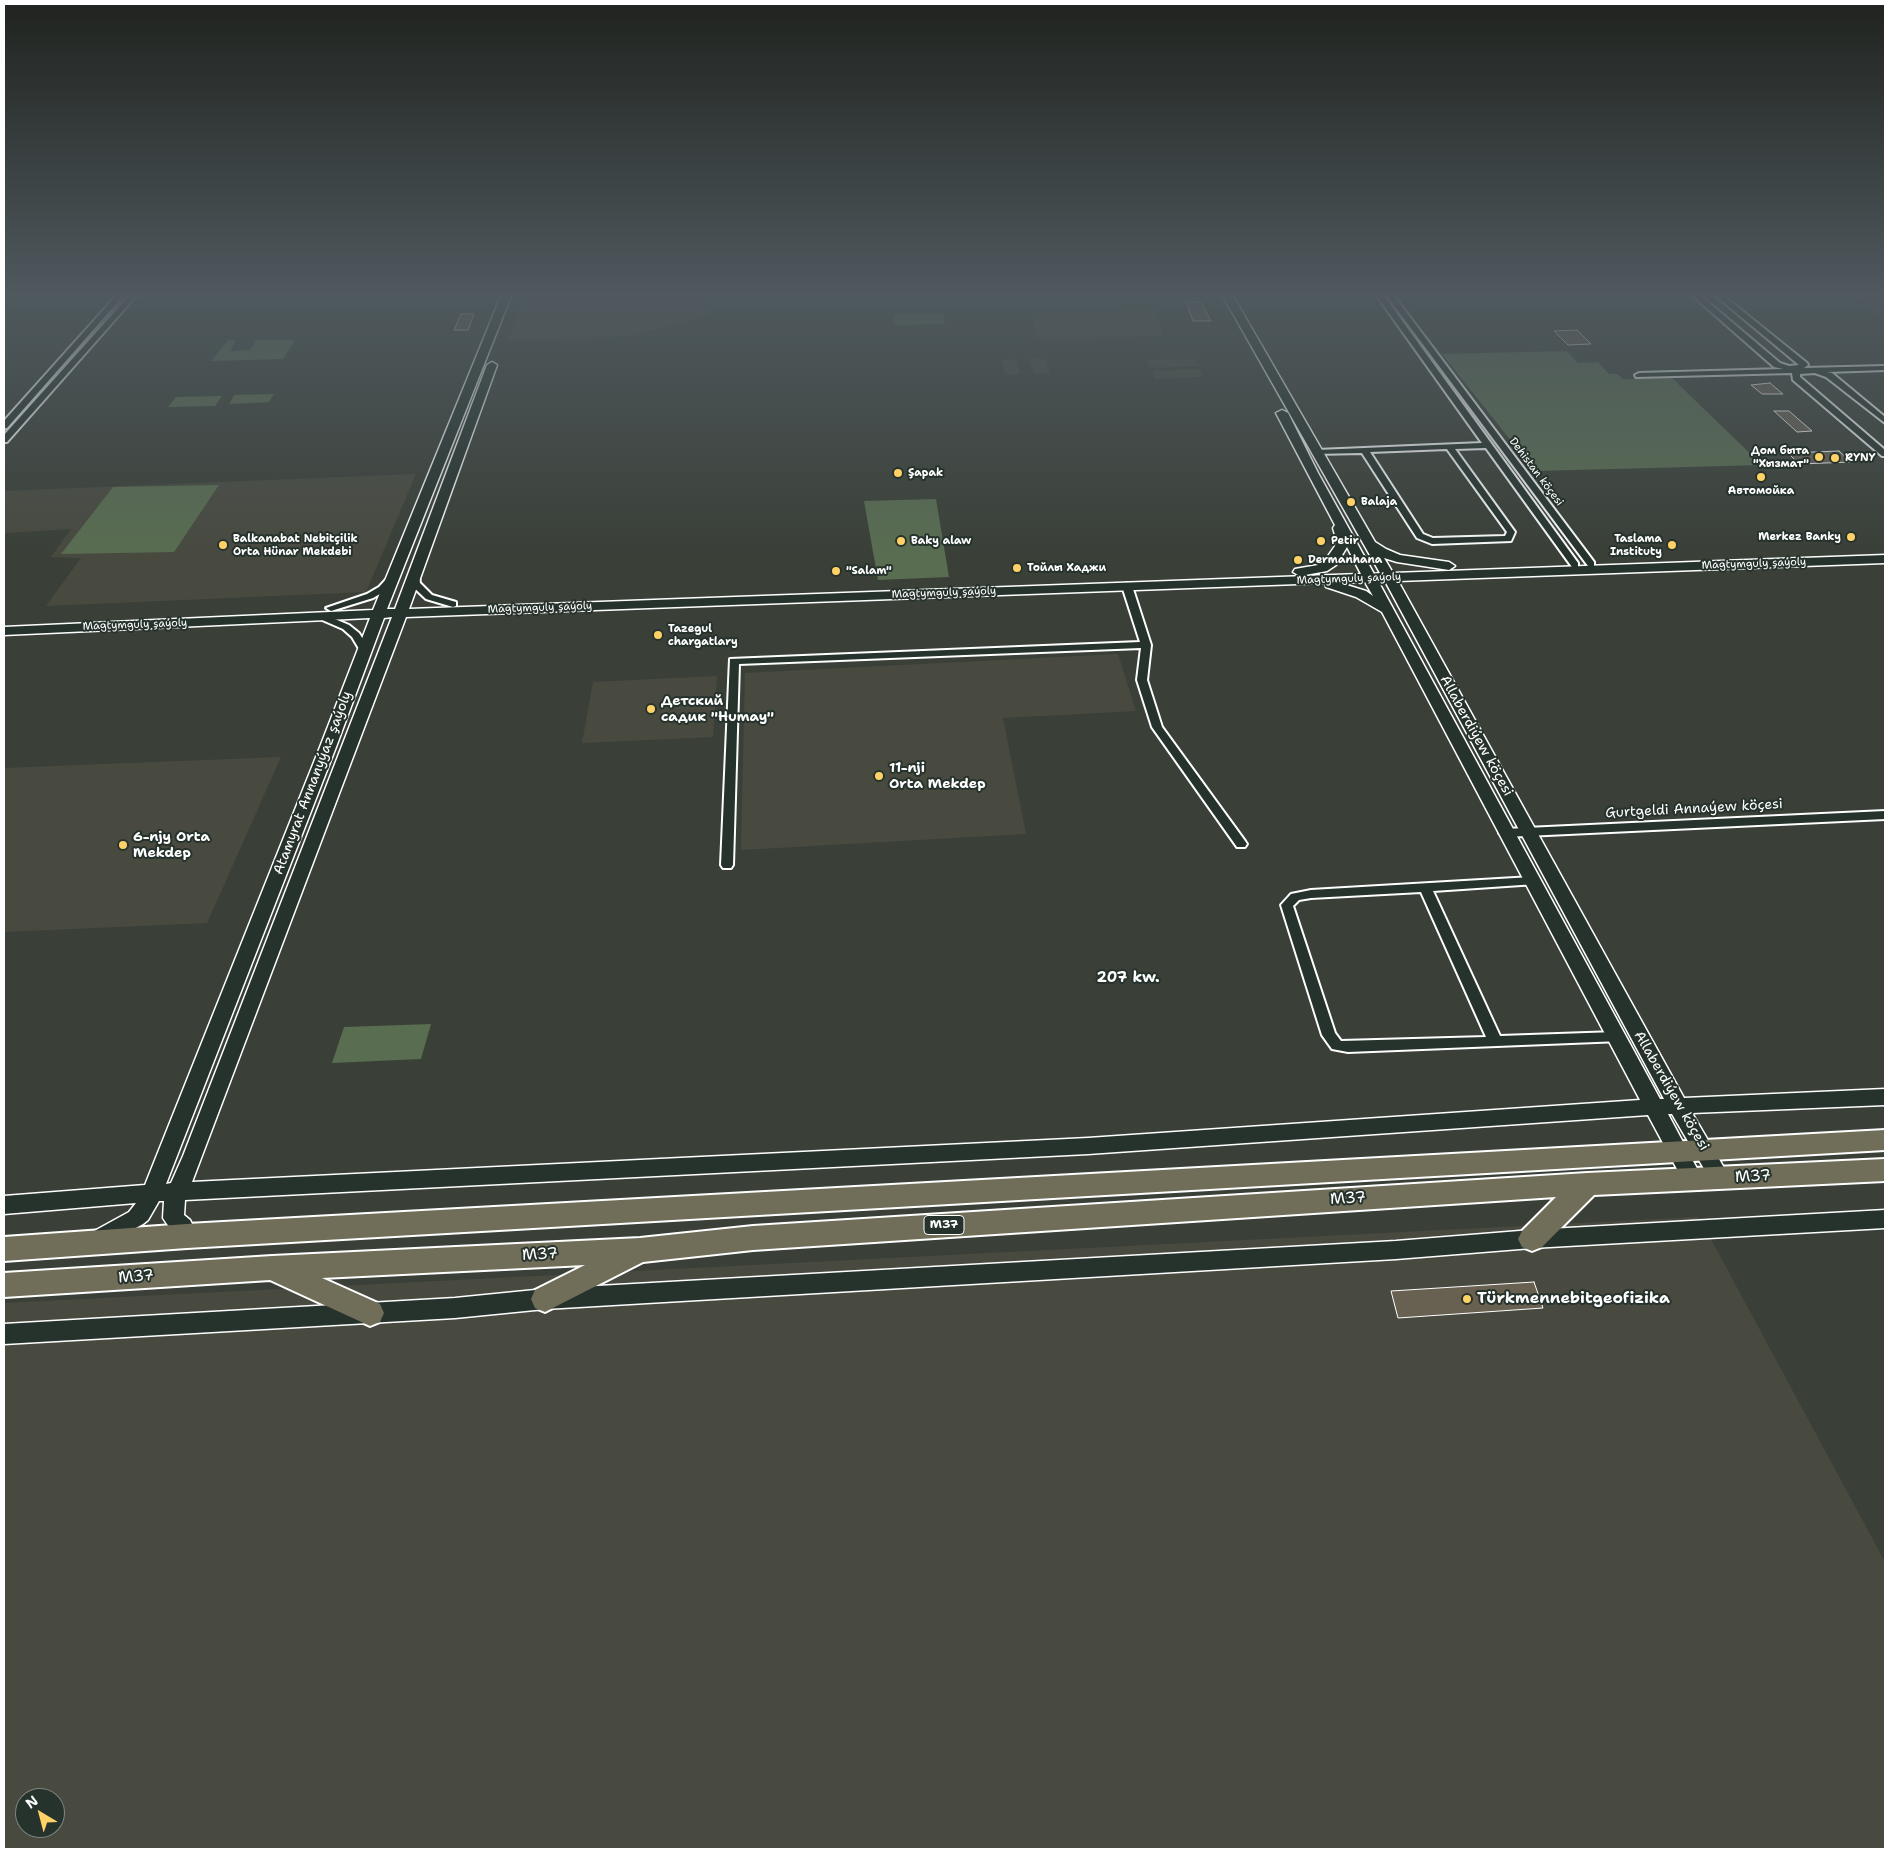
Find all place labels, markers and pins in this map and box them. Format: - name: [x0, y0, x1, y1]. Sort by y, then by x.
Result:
- place label: Дом быта "Хызмат": [1751, 444, 1809, 470]
- marker: Дом быта "Хызмат": [1813, 451, 1825, 463]
- place label: RYNY: [1845, 451, 1875, 465]
- marker: RYNY: [1829, 452, 1841, 464]
- place label: Şapak: [908, 466, 943, 480]
- marker: Şapak: [892, 467, 904, 479]
- marker: Автомойка: [1755, 471, 1767, 483]
- place label: Автомойка: [1728, 484, 1794, 498]
- place label: Balaja: [1361, 495, 1397, 509]
- marker: Balaja: [1345, 496, 1357, 508]
- place label: Merkez Banky: [1758, 530, 1841, 544]
- marker: Merkez Banky: [1845, 531, 1857, 543]
- place label: Balkanabat Nebitçilik Orta Hünar Mekdebi: [233, 532, 358, 558]
- place label: Taslama Instituty: [1610, 532, 1662, 558]
- place label: Baky alaw: [911, 534, 971, 548]
- place label: Petir: [1331, 534, 1359, 548]
- marker: Baky alaw: [895, 535, 907, 547]
- marker: Petir: [1315, 535, 1327, 547]
- marker: Balkanabat Nebitçilik Orta Hünar Mekdebi: [217, 539, 229, 551]
- marker: Taslama Instituty: [1666, 539, 1678, 551]
- place label: Dermanhana: [1308, 553, 1382, 567]
- marker: Dermanhana: [1292, 554, 1304, 566]
- place label: Тойлы Хаджи: [1027, 561, 1106, 575]
- marker: Тойлы Хаджи: [1011, 562, 1023, 574]
- place label: "Salam": [846, 564, 892, 578]
- marker: "Salam": [830, 565, 842, 577]
- place label: Tazegul chargatlary: [668, 622, 738, 648]
- marker: Tazegul chargatlary: [652, 629, 664, 641]
- place label: Детский садик "Humay": [661, 693, 774, 726]
- marker: Детский садик "Humay": [645, 703, 657, 715]
- place label: 11-nji Orta Mekdep: [889, 760, 986, 792]
- marker: 11-nji Orta Mekdep: [873, 770, 885, 782]
- place label: 6-njy Orta Mekdep: [133, 829, 210, 862]
- marker: 6-njy Orta Mekdep: [117, 839, 129, 851]
- place label: Türkmennebitgeofizika: [1477, 1289, 1670, 1309]
- marker: Türkmennebitgeofizika: [1461, 1293, 1473, 1305]

